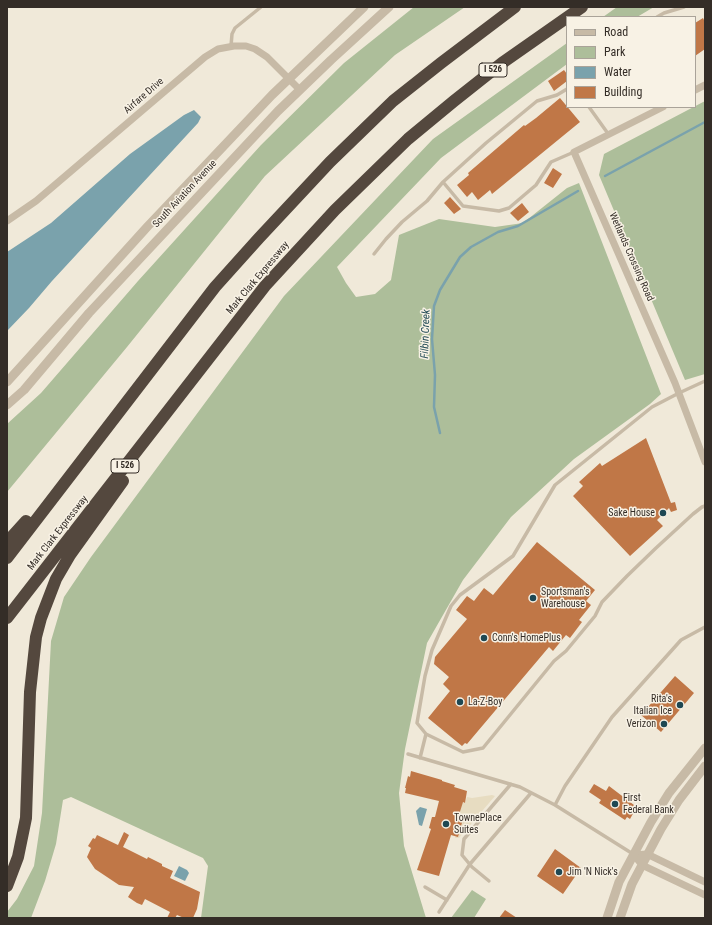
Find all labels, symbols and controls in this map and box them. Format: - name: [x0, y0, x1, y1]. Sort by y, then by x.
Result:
- legend: [566, 16, 696, 108]
- text: Road: [604, 25, 628, 39]
- text: Park: [604, 45, 625, 59]
- road number: I 526: [479, 63, 507, 77]
- text: Water: [604, 65, 632, 79]
- street label: Airfare Drive: [122, 75, 166, 117]
- text: Building: [604, 85, 642, 99]
- street label: South Aviation Avenue: [151, 158, 219, 230]
- street label: Wetlands Crossing Road: [606, 211, 656, 303]
- street label: Mark Clark Expressway: [224, 239, 292, 317]
- water label: Filbin Creek: [419, 309, 433, 359]
- road number: I 526: [111, 459, 139, 473]
- street label: Mark Clark Expressway: [25, 493, 91, 573]
- place label: Sake House: [608, 507, 655, 519]
- marker: Sake House: [658, 508, 668, 518]
- place label: Sportsman's Warehouse: [541, 586, 590, 610]
- marker: Sportsman's Warehouse: [528, 593, 538, 603]
- place label: Conn's HomePlus: [492, 632, 561, 644]
- marker: Conn's HomePlus: [479, 633, 489, 643]
- place label: Rita's Italian Ice: [633, 693, 672, 716]
- place label: La-Z-Boy: [468, 696, 502, 708]
- marker: La-Z-Boy: [455, 697, 465, 707]
- marker: Rita's Italian Ice: [675, 700, 685, 710]
- place label: Verizon: [626, 718, 656, 730]
- marker: Verizon: [659, 719, 669, 729]
- place label: First Federal Bank: [623, 792, 674, 816]
- marker: First Federal Bank: [610, 799, 620, 809]
- place label: TownePlace Suites: [454, 812, 502, 836]
- marker: TownePlace Suites: [441, 819, 451, 829]
- place label: Jim 'N Nick's: [567, 866, 618, 878]
- marker: Jim 'N Nick's: [554, 867, 564, 877]

